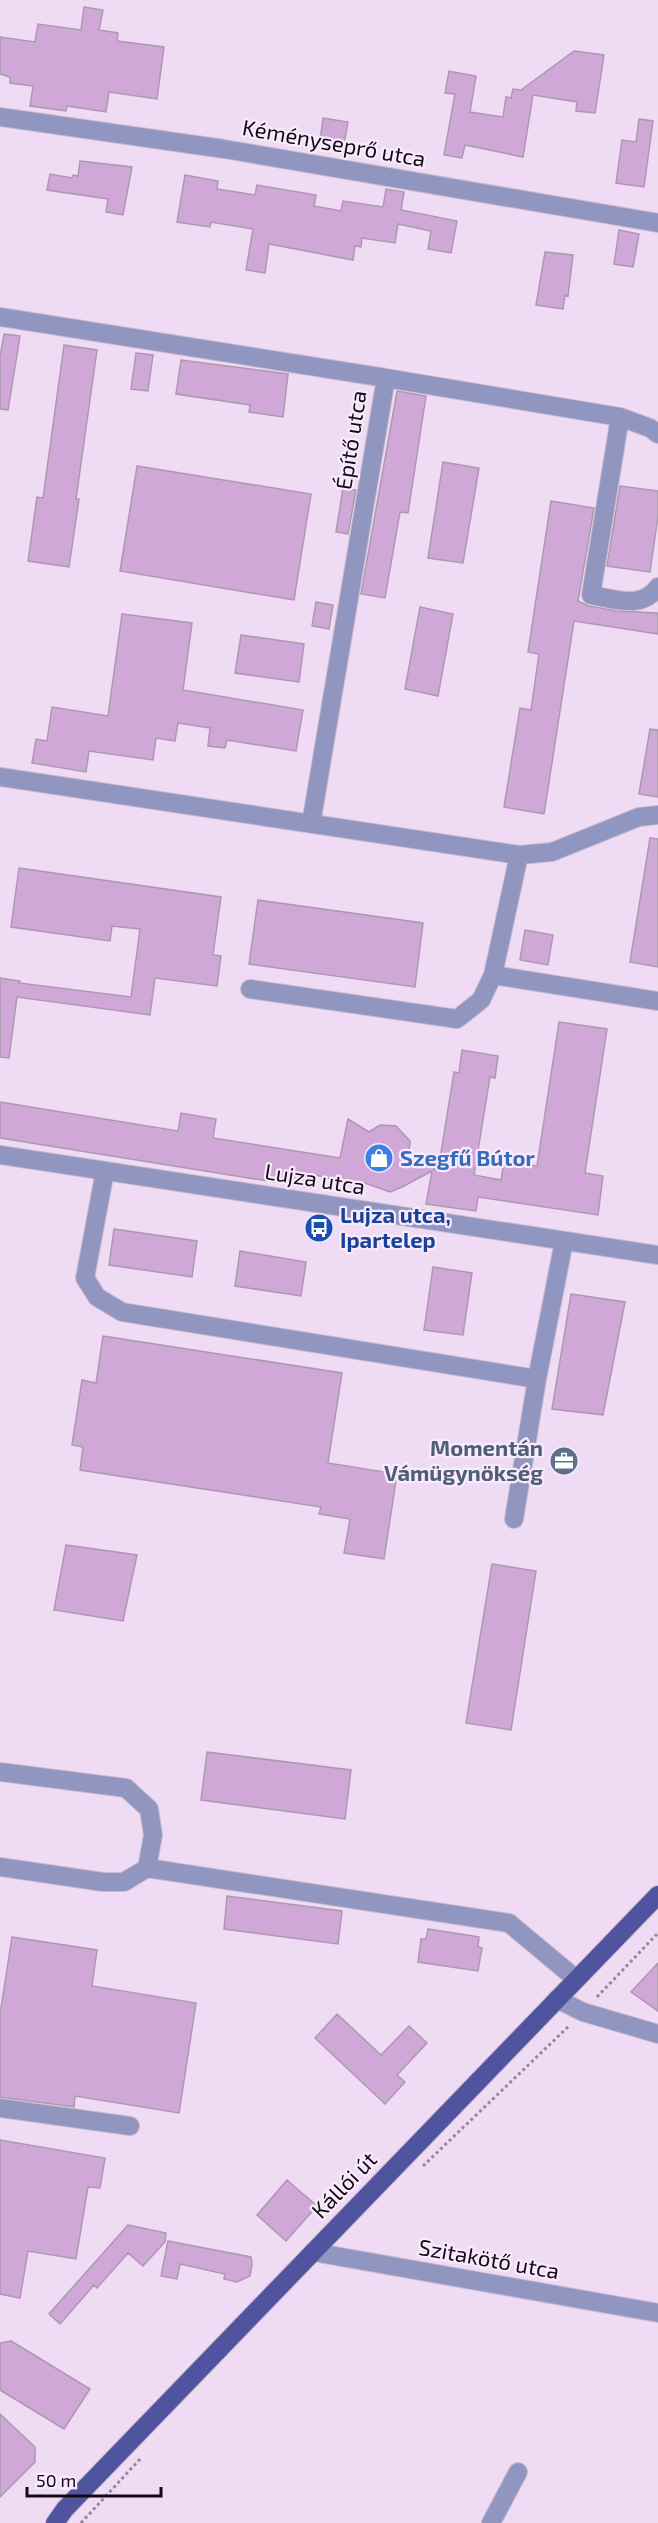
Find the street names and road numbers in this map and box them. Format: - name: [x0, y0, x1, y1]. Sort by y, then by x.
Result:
- street label: Kéményseprő utca: [241, 113, 428, 171]
- street label: Építő utca: [329, 388, 371, 491]
- street label: Lujza utca: [263, 1157, 367, 1200]
- street label: Kállói út: [305, 2146, 381, 2223]
- street label: Szitakötő utca: [417, 2233, 562, 2283]

